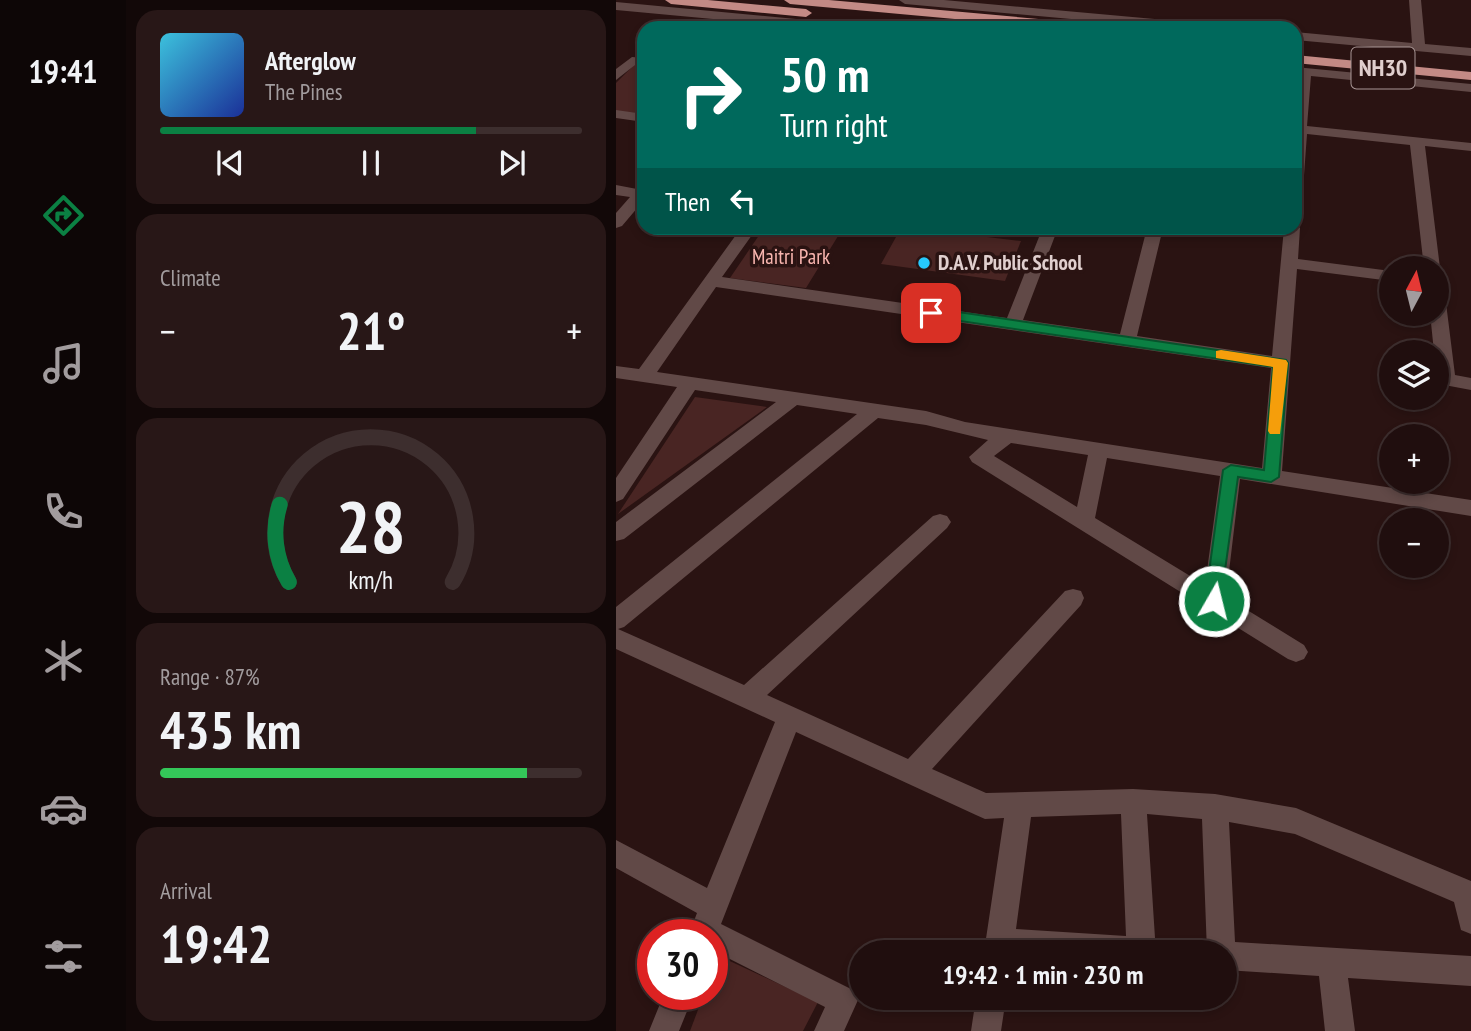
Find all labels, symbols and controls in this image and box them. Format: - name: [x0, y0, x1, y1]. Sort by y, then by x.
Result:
- text: 50 m: [780, 42, 869, 106]
- text: Afterglow: [265, 44, 356, 77]
- road number: NH30: [1352, 47, 1414, 88]
- icon: right: [665, 49, 756, 140]
- text: 19:41: [28, 50, 98, 92]
- text: The Pines: [265, 77, 343, 106]
- text: Turn right: [780, 104, 888, 146]
- icon: previous: [211, 144, 249, 182]
- icon: pause: [352, 144, 390, 182]
- icon: next: [493, 144, 531, 182]
- icon: left: [724, 182, 762, 220]
- text: Then: [665, 185, 710, 218]
- icon: directions: [39, 191, 88, 240]
- park label: Maitri Park: [752, 243, 830, 270]
- place label: D.A.V. Public School: [938, 249, 1083, 276]
- marker: D.A.V. Public School: [916, 255, 932, 271]
- north arrow: [1379, 256, 1449, 326]
- map controls: [1379, 256, 1449, 578]
- text: Climate: [160, 263, 221, 292]
- pin: [901, 283, 961, 343]
- icon: arrive: [912, 294, 950, 332]
- text: 21°: [337, 297, 405, 364]
- text: −: [160, 306, 176, 355]
- text: +: [566, 306, 582, 355]
- icon: music: [39, 339, 88, 388]
- button: layers: [1379, 340, 1449, 410]
- button: +: [1379, 424, 1449, 494]
- text: 28: [336, 478, 406, 572]
- icon: phone: [39, 487, 88, 536]
- button: −: [1379, 508, 1449, 578]
- text: km/h: [349, 563, 393, 595]
- position arrow: [1177, 564, 1251, 638]
- icon: climate: [39, 636, 88, 685]
- text: Range · 87%: [160, 662, 260, 691]
- text: 435 km: [160, 696, 301, 763]
- icon: car: [39, 784, 88, 833]
- text: Arrival: [160, 876, 212, 905]
- text: 19:42: [160, 910, 272, 977]
- speed limit sign: 30: [637, 919, 728, 1010]
- icon: filters: [39, 932, 88, 981]
- text: 19:42 · 1 min · 230 m: [943, 958, 1143, 991]

